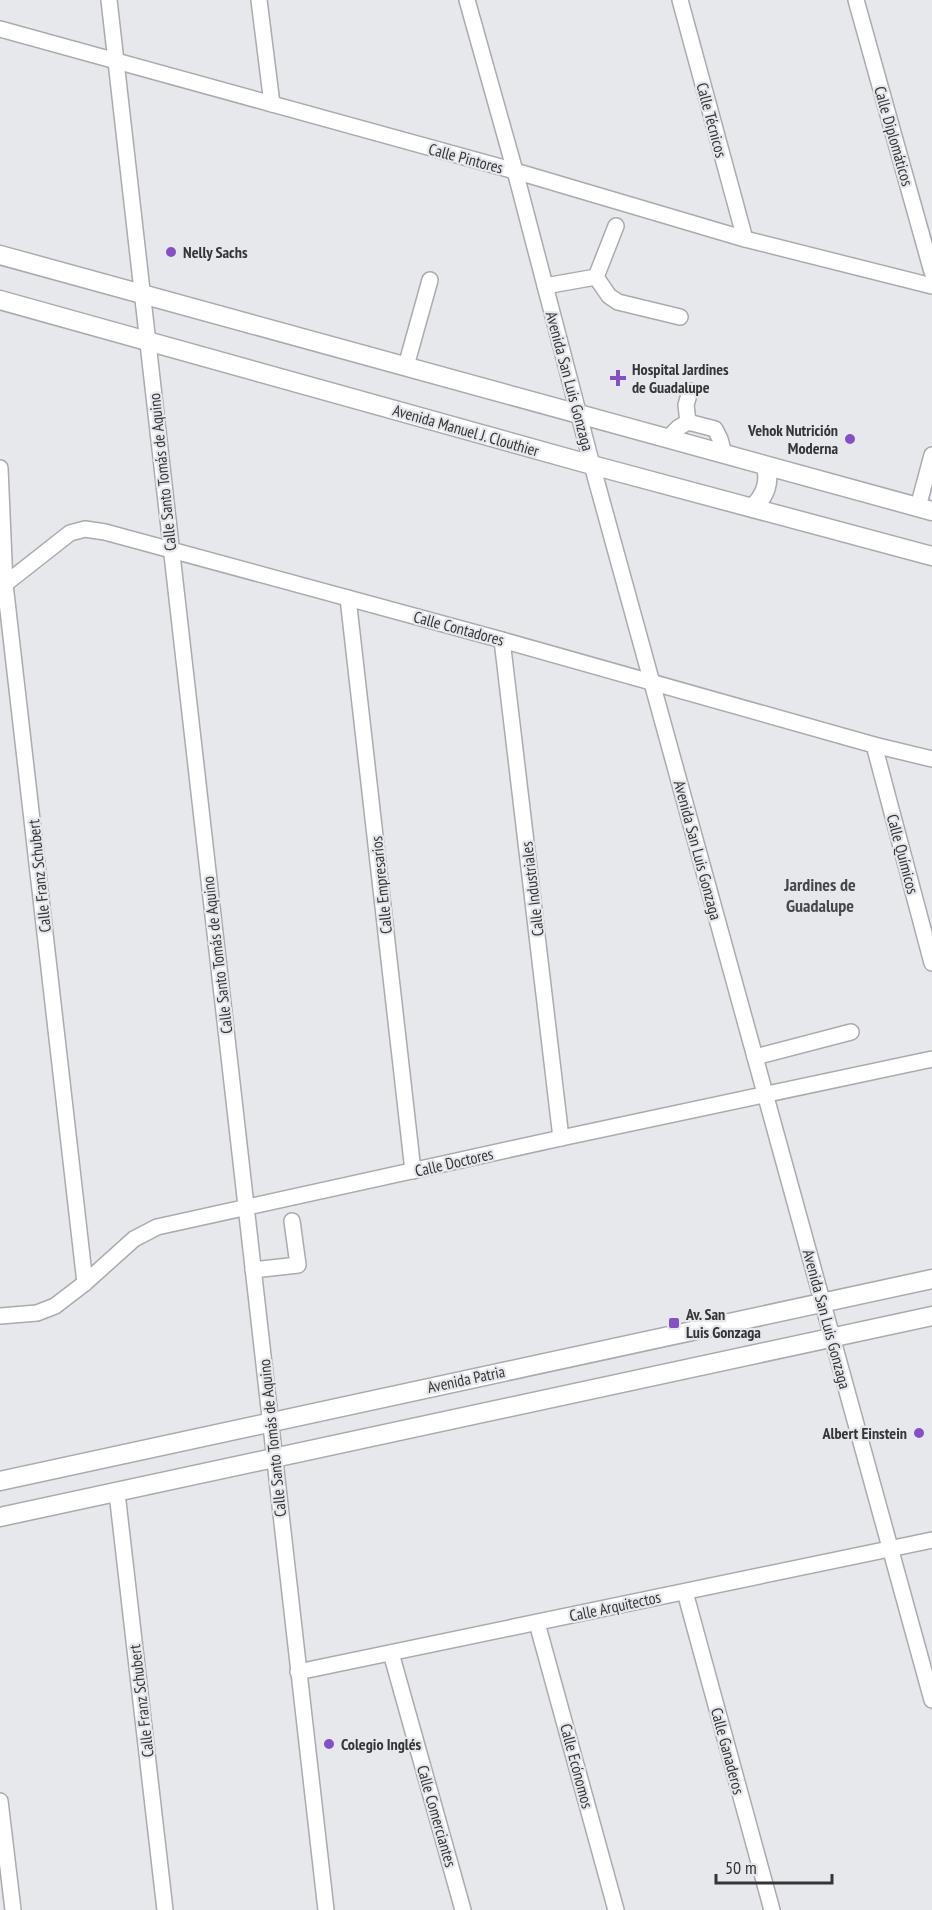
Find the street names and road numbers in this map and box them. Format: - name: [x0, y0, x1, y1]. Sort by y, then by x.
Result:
- street label: Calle Técnicos: [692, 80, 732, 160]
- street label: Calle Diplomáticos: [870, 84, 918, 188]
- street label: Calle Pintores: [427, 138, 505, 178]
- street label: Avenida San Luis Gonzaga: [542, 309, 598, 453]
- street label: Calle Santo Tomás de Aquino: [144, 392, 180, 552]
- street label: Avenida Manuel J. Clouthier: [391, 400, 542, 461]
- street label: Calle Contadores: [412, 606, 506, 650]
- street label: Avenida San Luis Gonzaga: [670, 778, 726, 922]
- street label: Calle Químicos: [883, 812, 923, 896]
- street label: Calle Franz Schubert: [23, 818, 55, 933]
- street label: Calle Empresarios: [366, 835, 396, 935]
- street label: Calle Industriales: [516, 840, 548, 938]
- street label: Calle Santo Tomás de Aquino: [197, 875, 237, 1035]
- street label: Calle Doctores: [413, 1143, 495, 1181]
- street label: Avenida San Luis Gonzaga: [799, 1247, 855, 1391]
- street label: Calle Santo Tomás de Aquino: [254, 1358, 290, 1518]
- street label: Avenida Patria: [425, 1361, 507, 1397]
- street label: Calle Arquitectos: [567, 1587, 663, 1625]
- street label: Calle Franz Schubert: [124, 1643, 158, 1759]
- street label: Calle Ganaderos: [707, 1705, 749, 1797]
- street label: Calle Ecónomos: [556, 1721, 598, 1811]
- street label: Calle Comerciantes: [413, 1763, 461, 1869]

